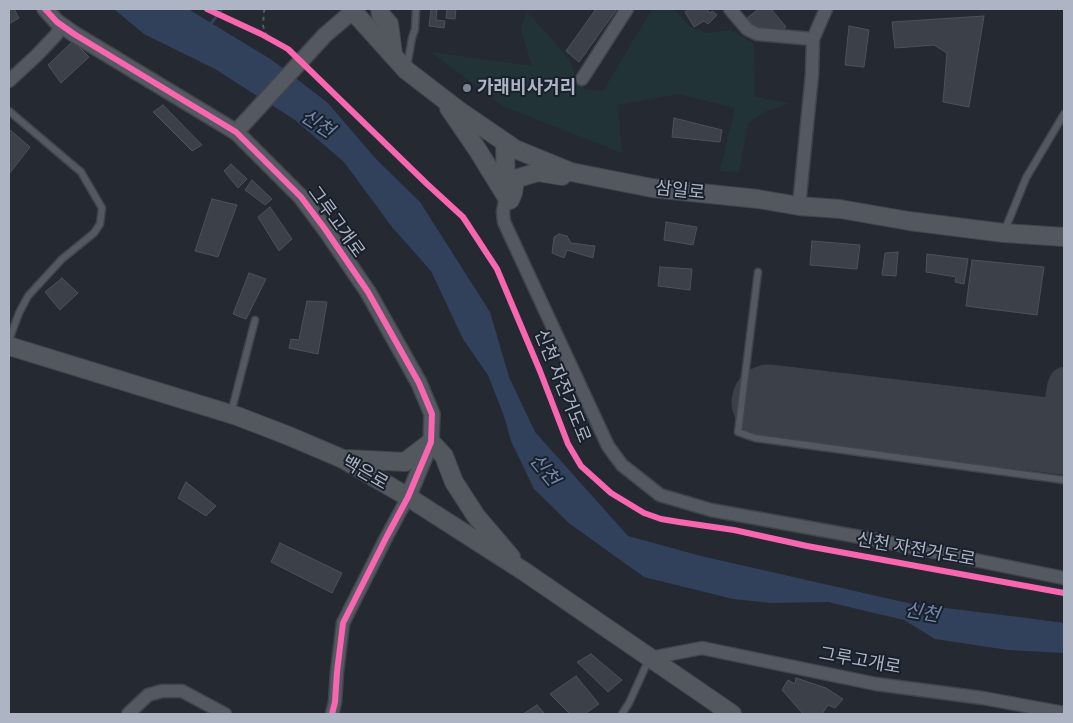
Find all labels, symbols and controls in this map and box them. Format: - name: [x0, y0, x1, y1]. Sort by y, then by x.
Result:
- place label: 가래비사거리: [477, 77, 576, 99]
- marker: 가래비사거리: [461, 82, 473, 94]
- water label: 신천: [296, 105, 338, 143]
- street label: 삼일로: [654, 178, 706, 204]
- street label: 그루고개로: [303, 182, 369, 262]
- street label: 신천 자전거도로: [529, 326, 595, 446]
- water label: 신천: [524, 449, 564, 491]
- street label: 백은로: [338, 451, 392, 495]
- street label: 신천 자전거도로: [855, 529, 977, 571]
- water label: 신천: [903, 599, 941, 627]
- street label: 그루고개로: [817, 643, 903, 679]

